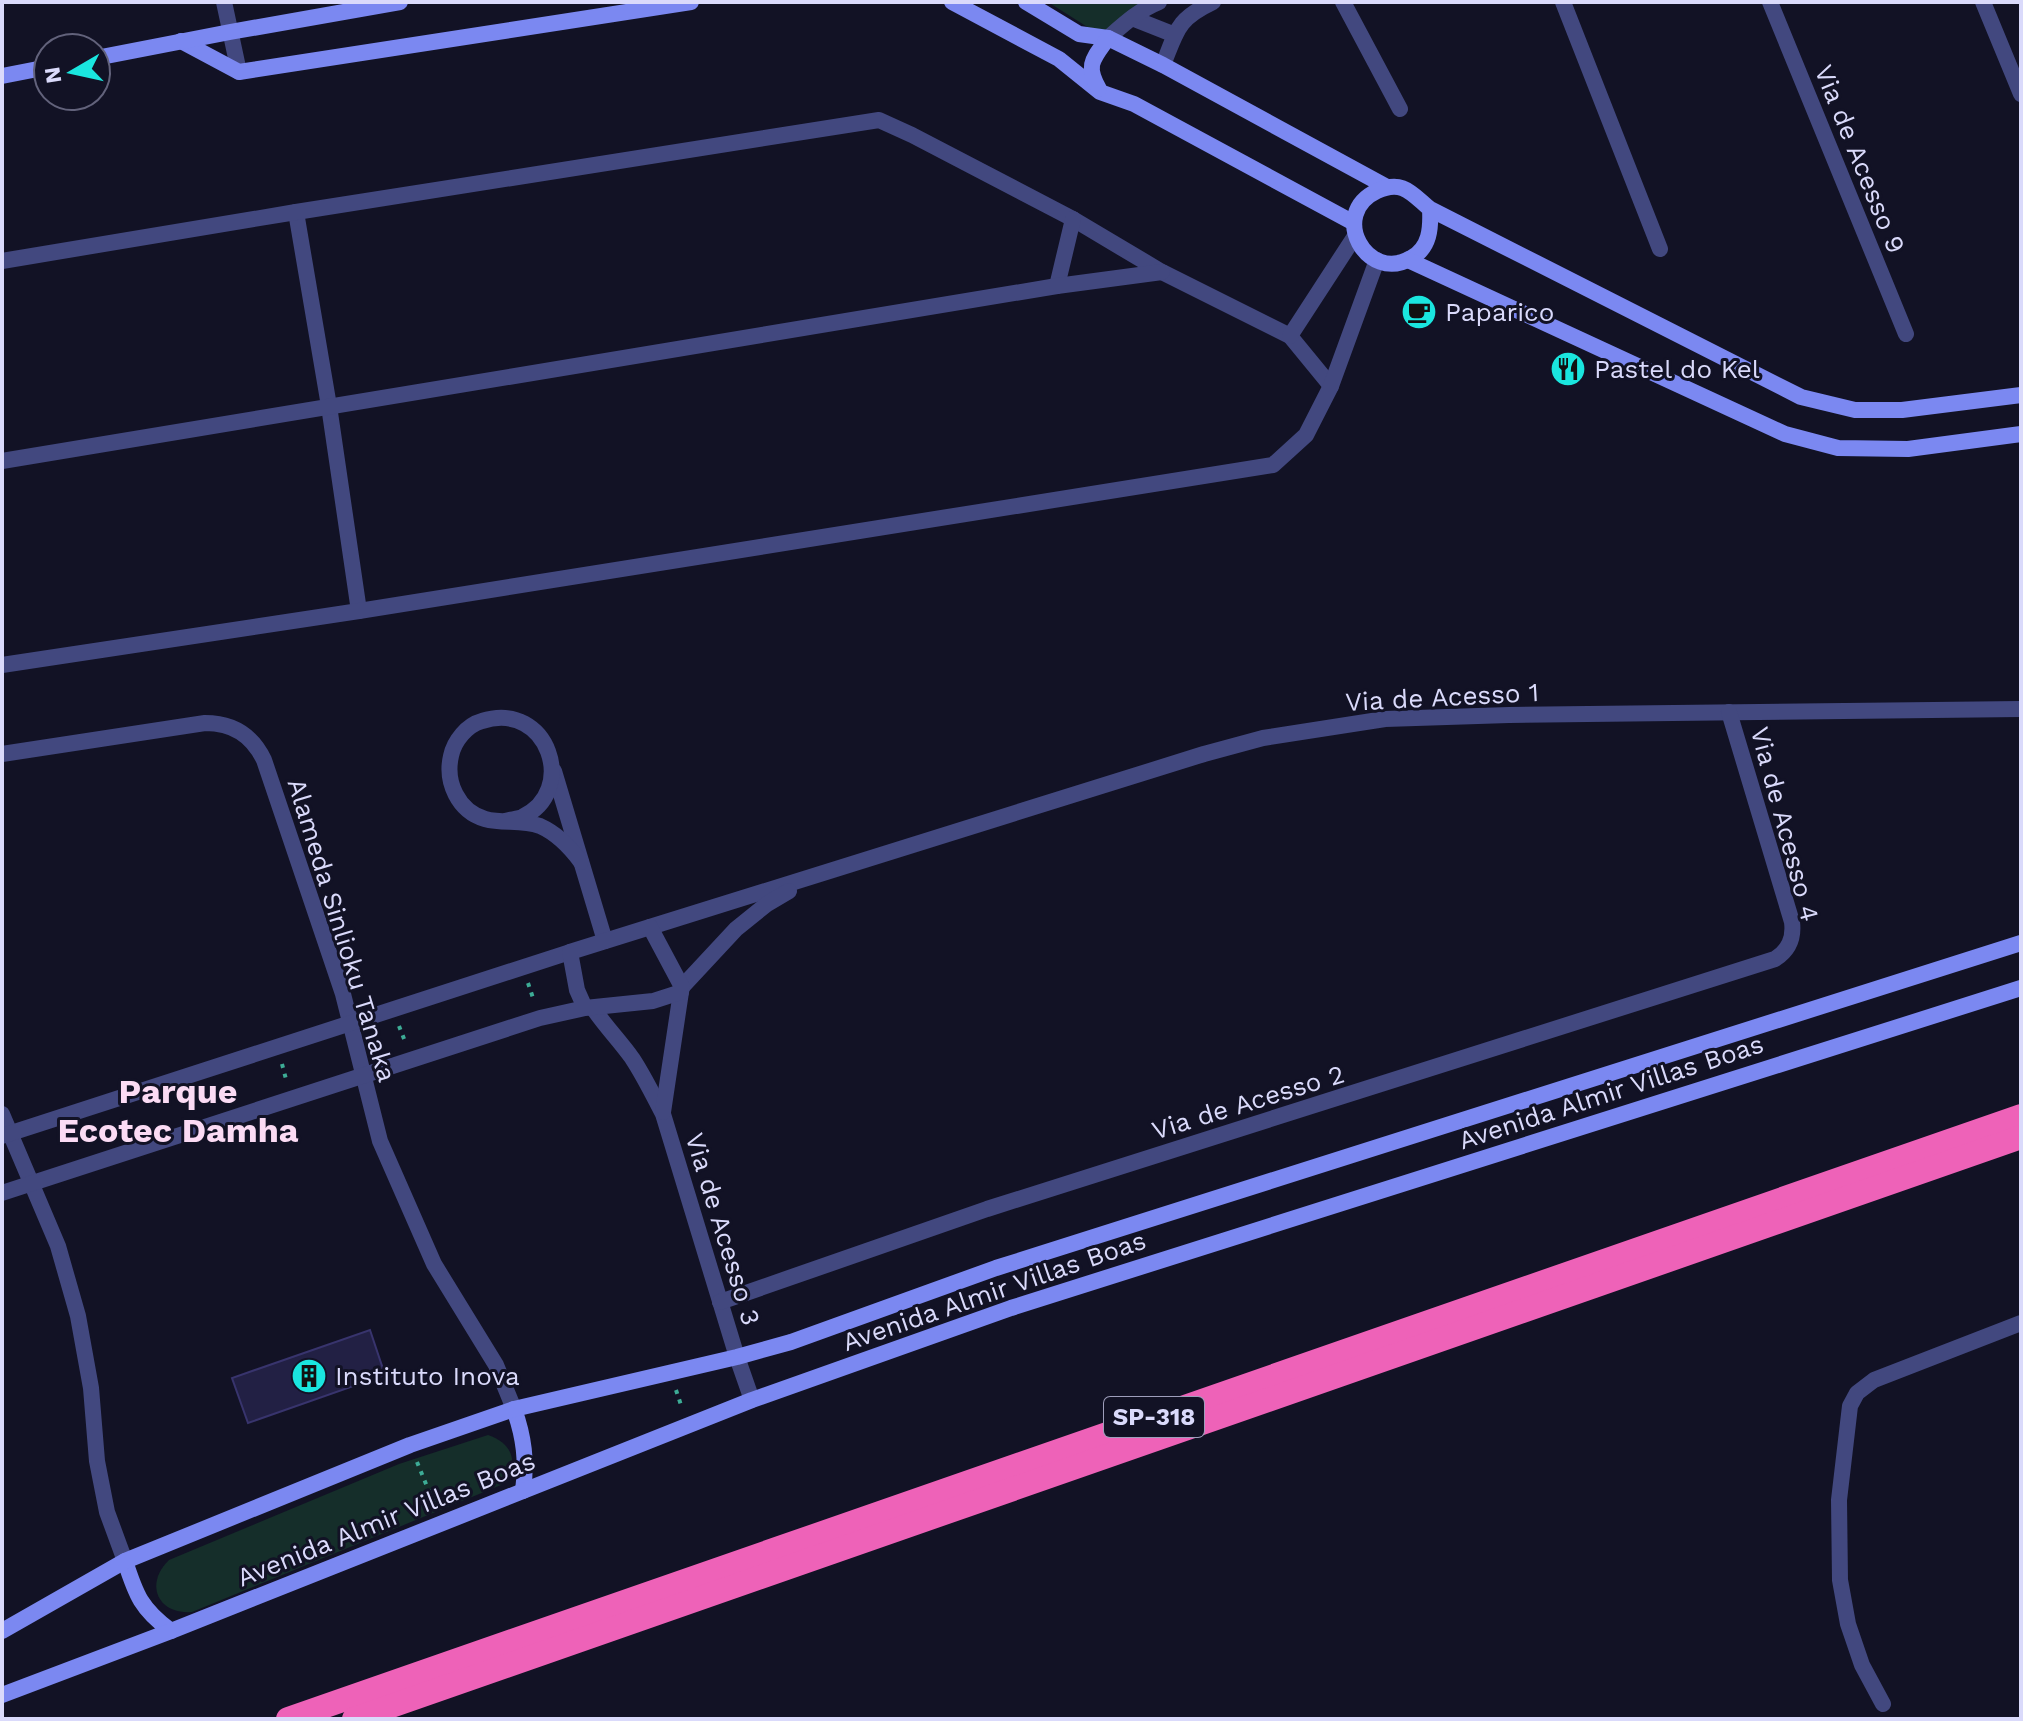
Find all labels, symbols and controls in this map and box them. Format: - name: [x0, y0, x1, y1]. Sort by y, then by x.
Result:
- north arrow: [32, 32, 112, 112]
- street label: Via de Acesso 9: [1809, 61, 1911, 257]
- text: N: [39, 65, 66, 85]
- cafe icon: Paparico: [1400, 293, 1438, 331]
- place label: Paparico: [1445, 297, 1554, 327]
- restaurant icon: Pastel do Kel: [1549, 350, 1587, 388]
- place label: Pastel do Kel: [1594, 354, 1760, 384]
- street label: Via de Acesso 1: [1344, 677, 1540, 717]
- street label: Via de Acesso 4: [1745, 723, 1825, 925]
- street label: Alameda Sinlioku Tanaka: [282, 775, 403, 1086]
- street label: Avenida Almir Villas Boas: [1455, 1028, 1767, 1156]
- street label: Via de Acesso 2: [1148, 1059, 1348, 1145]
- district label: Parque Ecotec Damha: [58, 1071, 299, 1150]
- street label: Via de Acesso 3: [680, 1129, 766, 1329]
- street label: Avenida Almir Villas Boas: [838, 1225, 1150, 1357]
- building icon: Instituto Inova: [290, 1357, 328, 1395]
- place label: Instituto Inova: [335, 1361, 520, 1391]
- road number: SP-318: [1104, 1397, 1204, 1437]
- street label: Avenida Almir Villas Boas: [233, 1445, 539, 1593]

